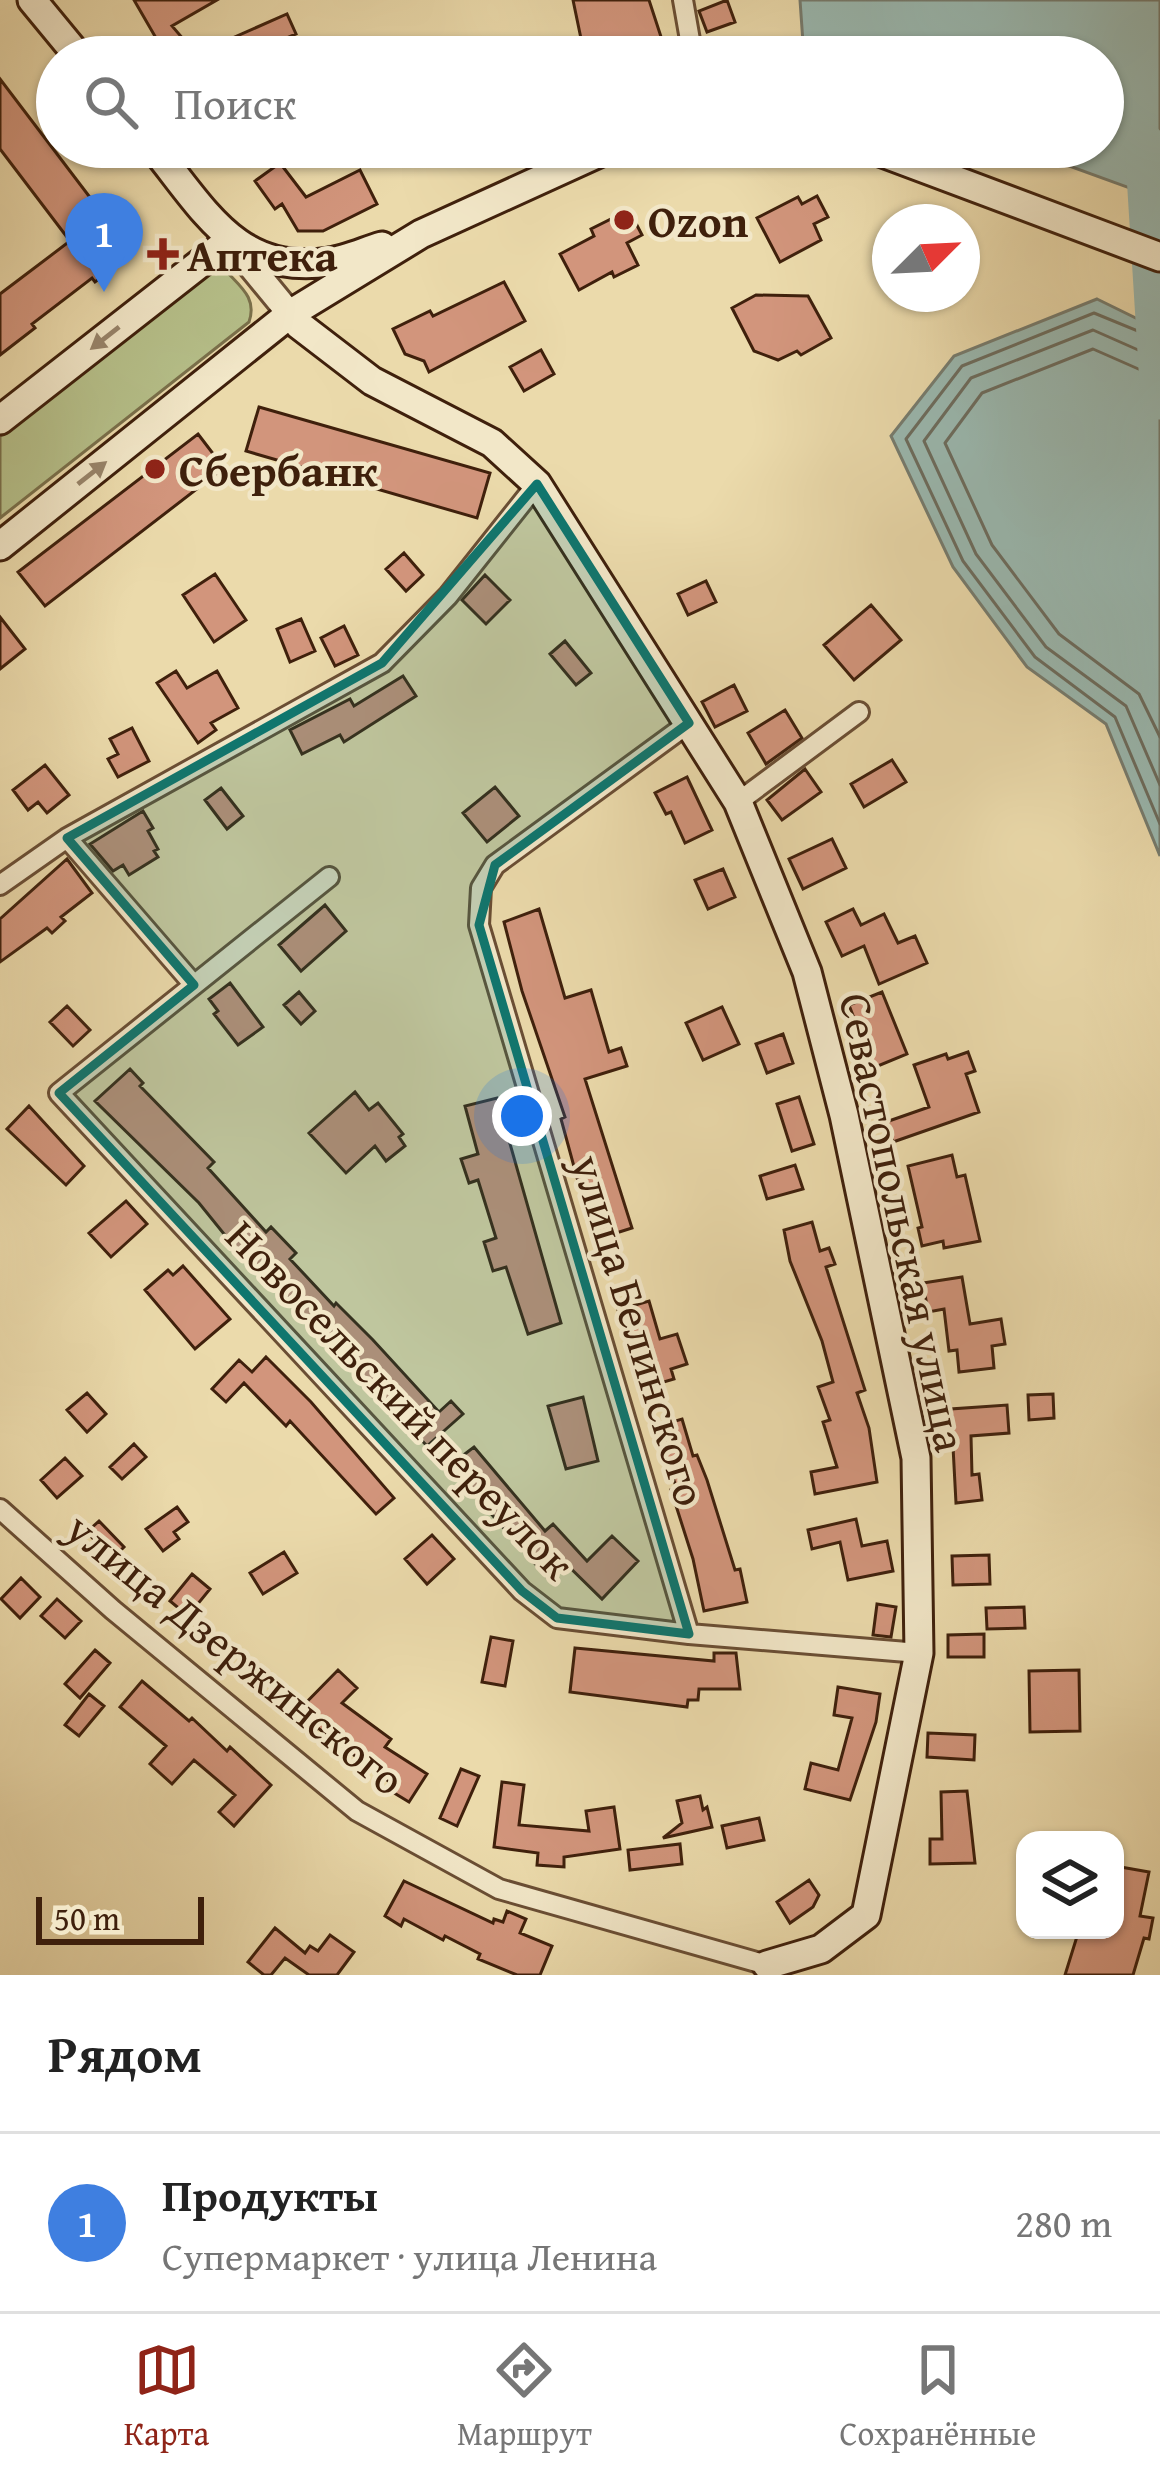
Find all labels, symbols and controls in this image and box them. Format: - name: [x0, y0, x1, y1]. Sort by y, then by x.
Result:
- search box: [36, 36, 1124, 168]
- icon: search: [78, 69, 144, 135]
- text: Поиск: [174, 70, 296, 135]
- place label: Ozon: [648, 188, 749, 253]
- pin: 1: [65, 193, 143, 292]
- north arrow: [872, 204, 980, 312]
- marker: Ozon: [611, 207, 637, 233]
- place label: Аптека: [187, 222, 338, 287]
- marker: Аптека: [150, 241, 176, 267]
- one-way arrow: [89, 325, 120, 350]
- place label: Сбербанк: [179, 437, 378, 502]
- marker: Сбербанк: [142, 456, 168, 482]
- one-way arrow: [76, 461, 107, 486]
- street label: Севастопольская улица: [824, 987, 984, 1458]
- your location: [492, 1086, 552, 1146]
- street label: улица Белинского: [555, 1145, 724, 1514]
- street label: Новосельский переулок: [212, 1205, 591, 1594]
- street label: улица Дзержинского: [52, 1495, 419, 1810]
- map controls: [1016, 1831, 1124, 1939]
- button: layers: [1016, 1831, 1124, 1939]
- scale bar: [36, 1891, 204, 1944]
- text: 50 m: [54, 1894, 120, 1942]
- text: Рядом: [48, 2016, 202, 2091]
- text: Продукты: [162, 2162, 378, 2227]
- text: 1: [77, 2194, 97, 2251]
- text: 280 m: [1015, 2194, 1112, 2251]
- text: Супермаркет · улица Ленина: [162, 2227, 657, 2284]
- tab: Карта: [124, 2337, 209, 2457]
- tab: Маршрут: [457, 2337, 592, 2457]
- tab: Сохранённые: [840, 2337, 1036, 2457]

